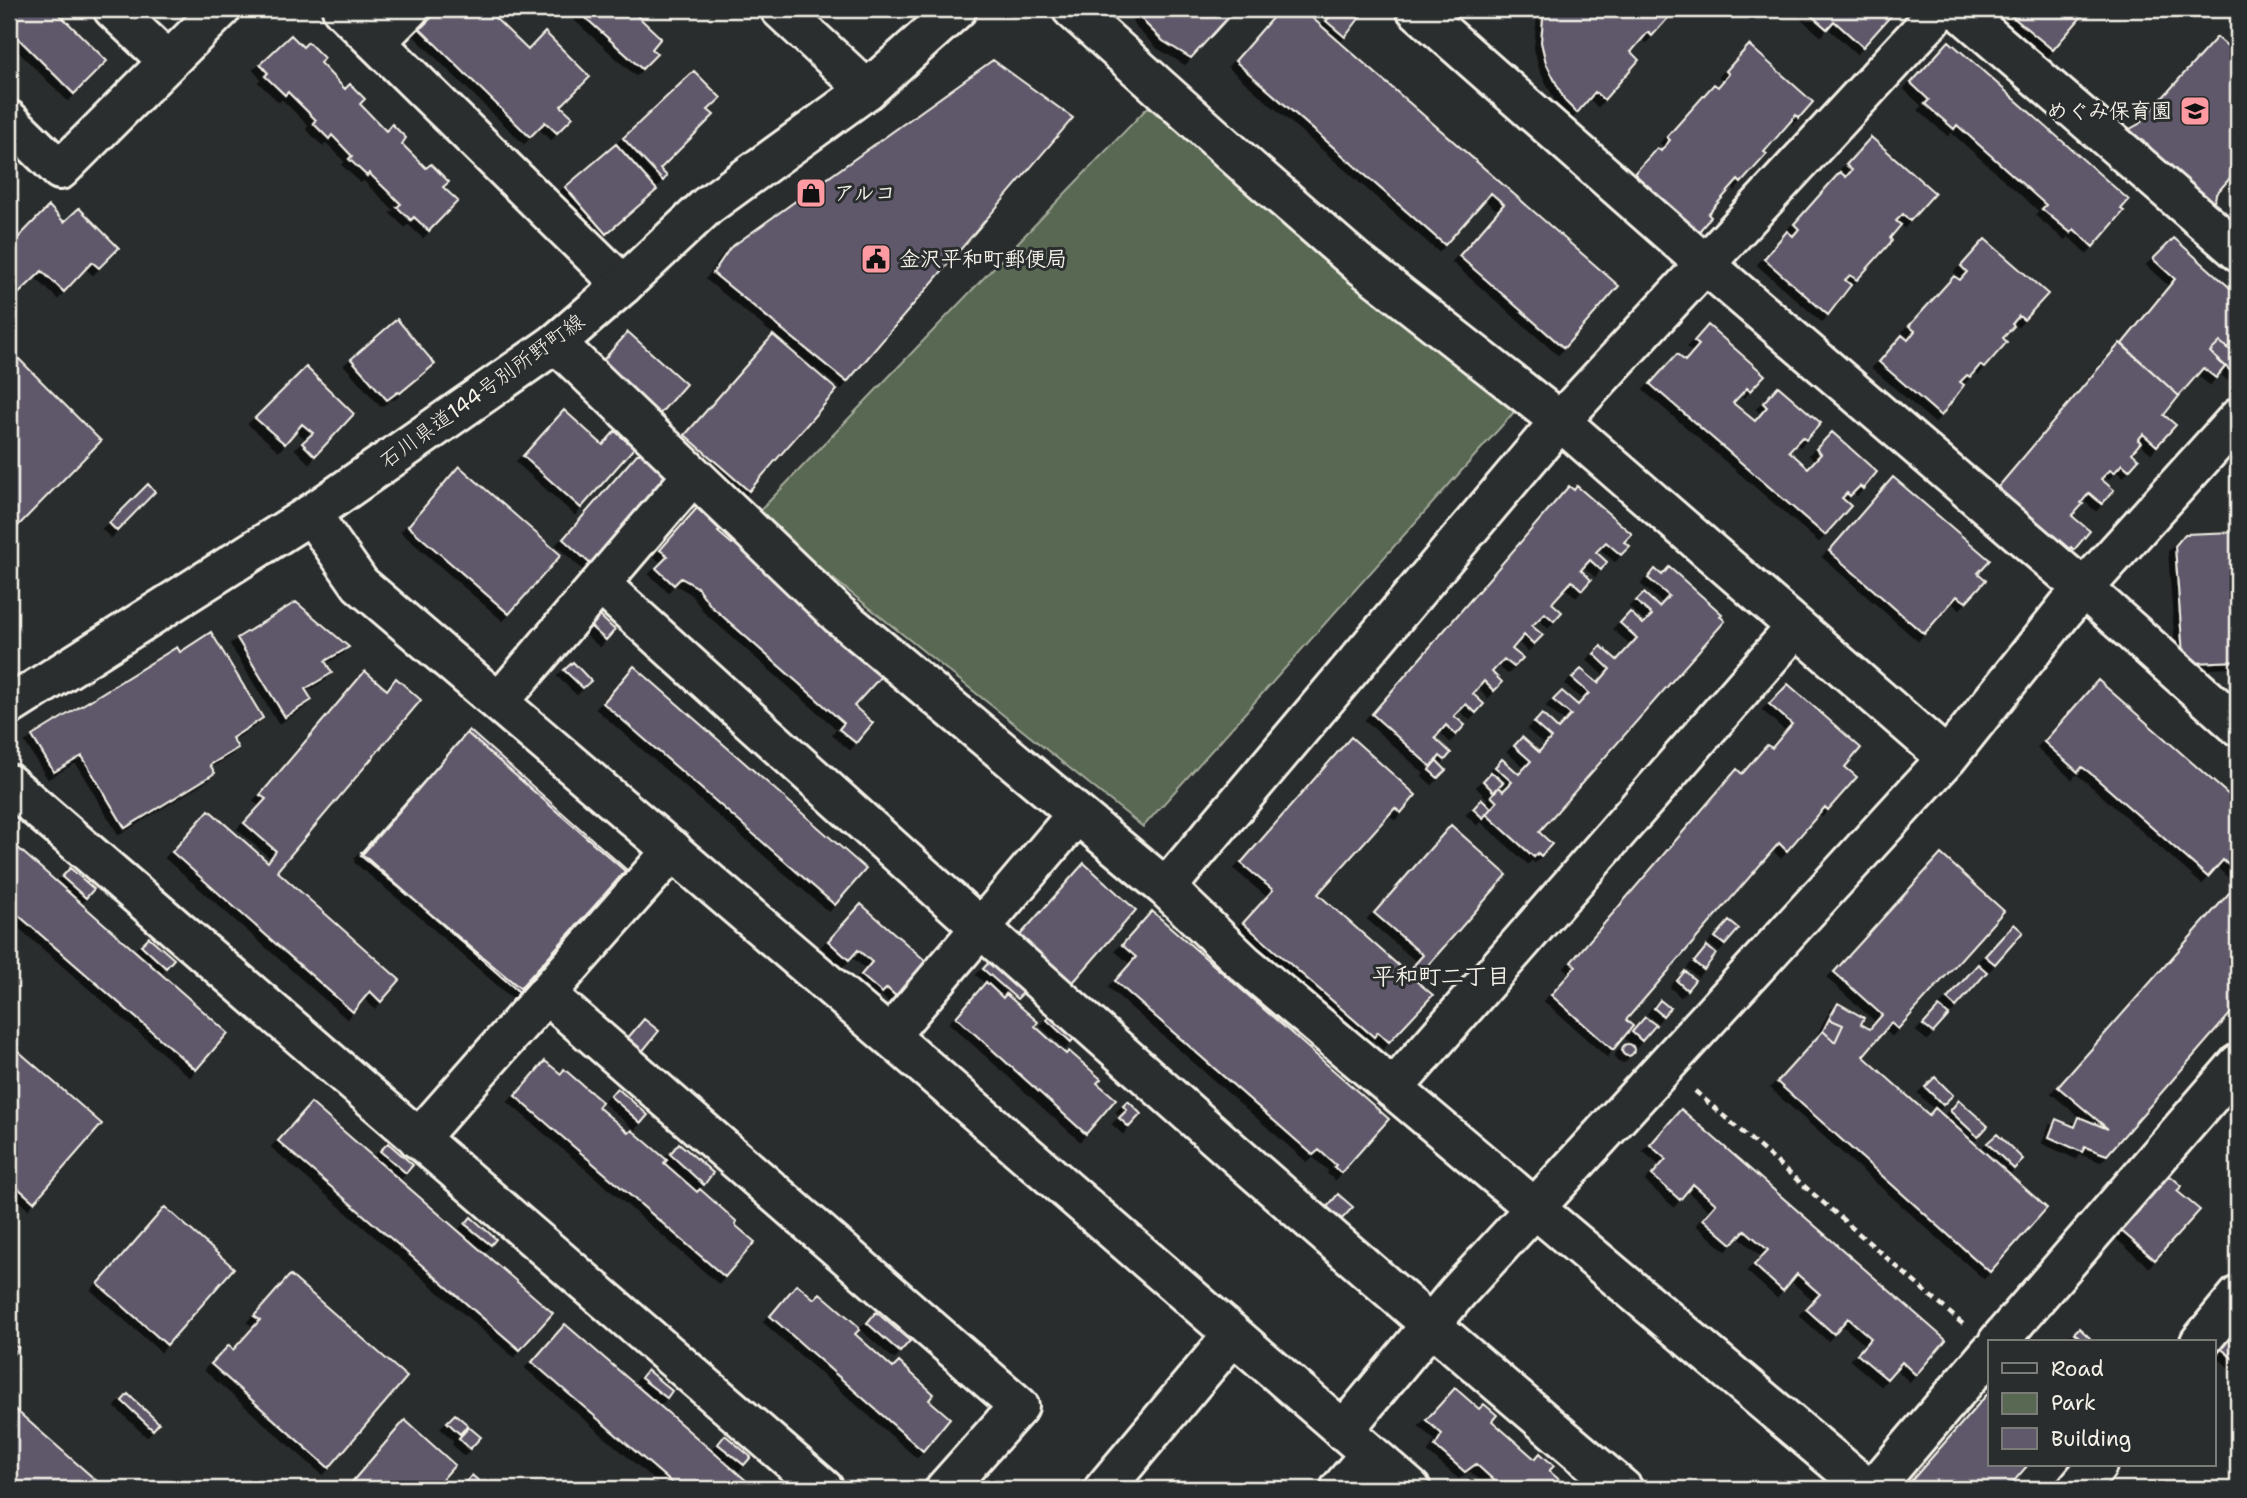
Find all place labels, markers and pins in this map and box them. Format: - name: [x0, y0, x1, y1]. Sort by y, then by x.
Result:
- school or university icon: めぐみ保育園: [2178, 94, 2212, 128]
- place label: めぐみ保育園: [2046, 97, 2172, 125]
- shop icon: アルコ: [794, 176, 828, 210]
- place label: アルコ: [834, 179, 896, 207]
- public building icon: 金沢平和町郵便局: [859, 242, 893, 276]
- place label: 金沢平和町郵便局: [899, 245, 1067, 273]

